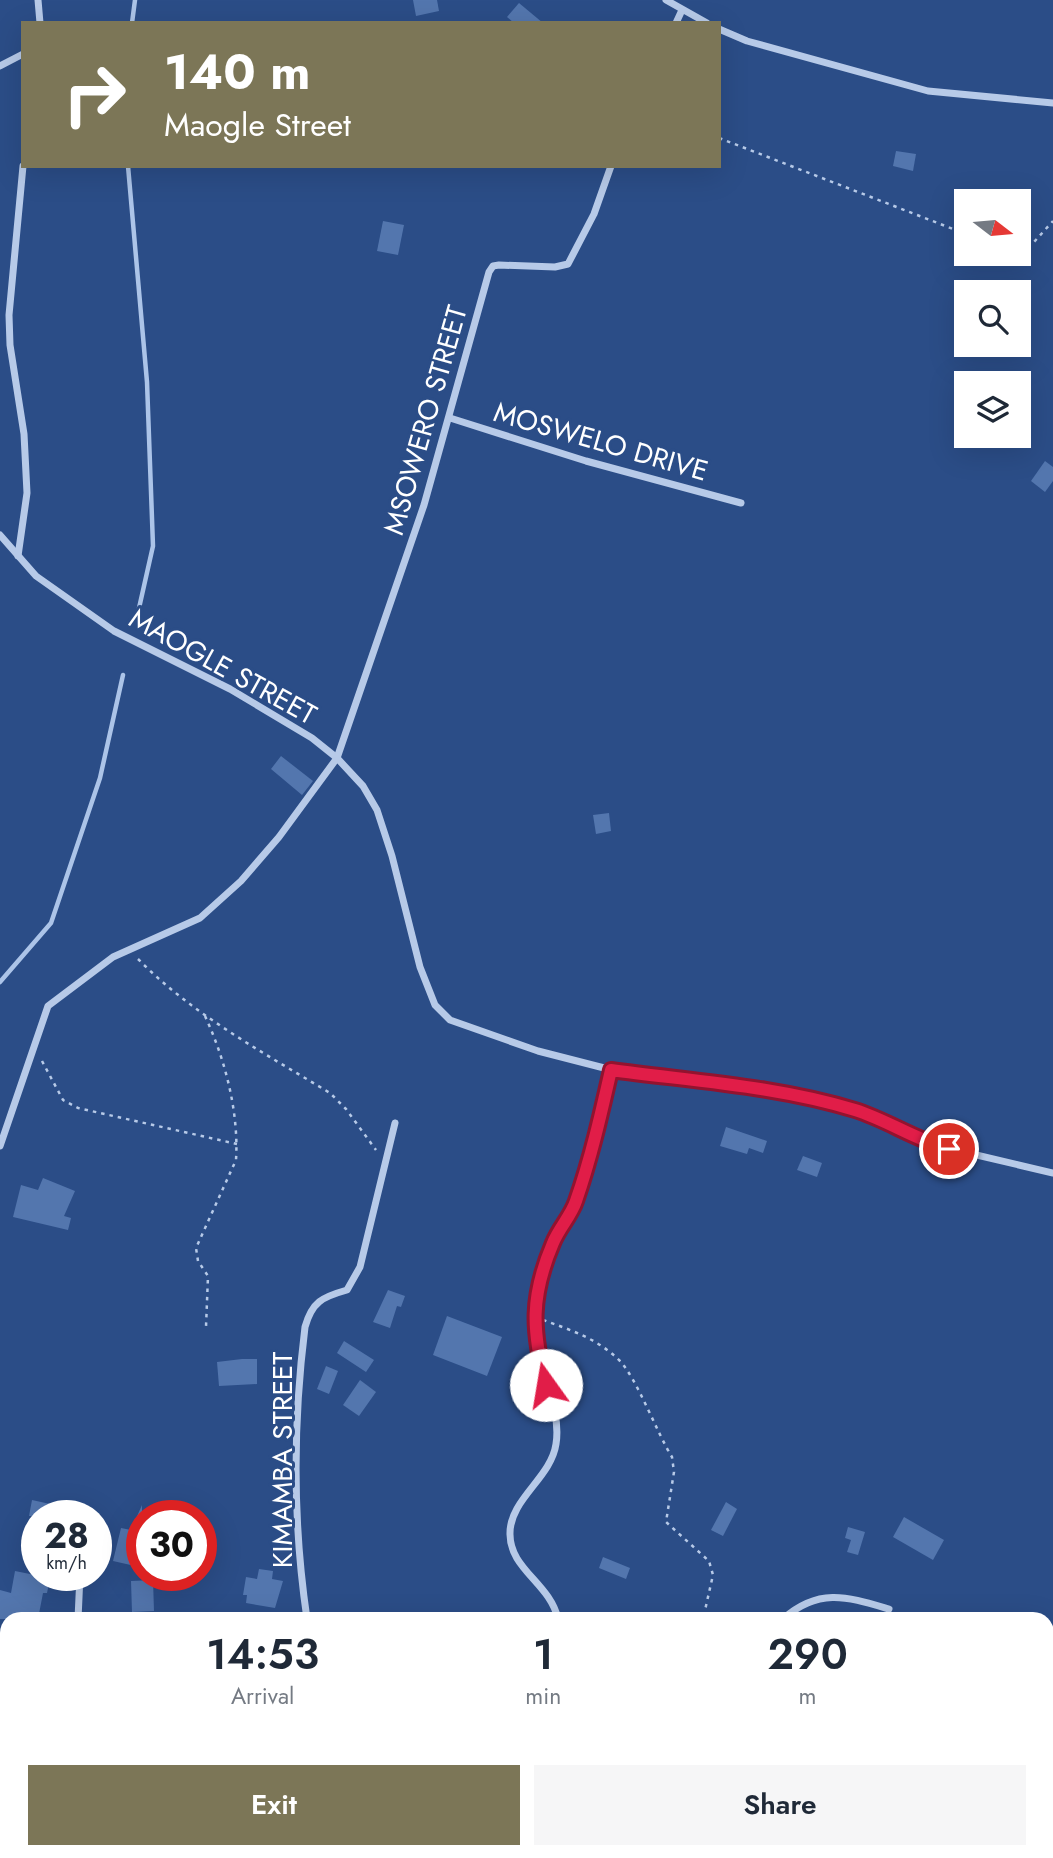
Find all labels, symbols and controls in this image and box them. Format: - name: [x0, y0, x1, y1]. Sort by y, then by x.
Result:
- text: 140 m: [164, 37, 310, 107]
- icon: right: [49, 49, 140, 140]
- text: Maogle Street: [164, 102, 351, 148]
- north arrow: [954, 189, 1031, 266]
- map controls: [954, 189, 1031, 448]
- button: search: [954, 280, 1031, 357]
- street label: MSOWERO STREET: [373, 301, 478, 539]
- button: layers: [954, 371, 1031, 448]
- street label: MOSWELO DRIVE: [489, 391, 713, 492]
- street label: MAOGLE STREET: [122, 598, 324, 735]
- pin: [919, 1119, 979, 1179]
- icon: arrive: [930, 1130, 968, 1168]
- position arrow: [509, 1348, 583, 1422]
- street label: KIMAMBA STREET: [262, 1352, 303, 1568]
- speed limit sign: 30: [126, 1500, 217, 1591]
- text: 28: [44, 1511, 89, 1561]
- text: km/h: [46, 1550, 87, 1576]
- text: 14:53: [206, 1624, 319, 1685]
- text: 1: [533, 1624, 554, 1685]
- text: 290: [767, 1624, 848, 1685]
- text: Arrival: [231, 1679, 294, 1713]
- text: min: [525, 1679, 561, 1713]
- text: m: [799, 1679, 817, 1713]
- button: Exit: [28, 1765, 520, 1845]
- button: Share: [534, 1765, 1026, 1845]

